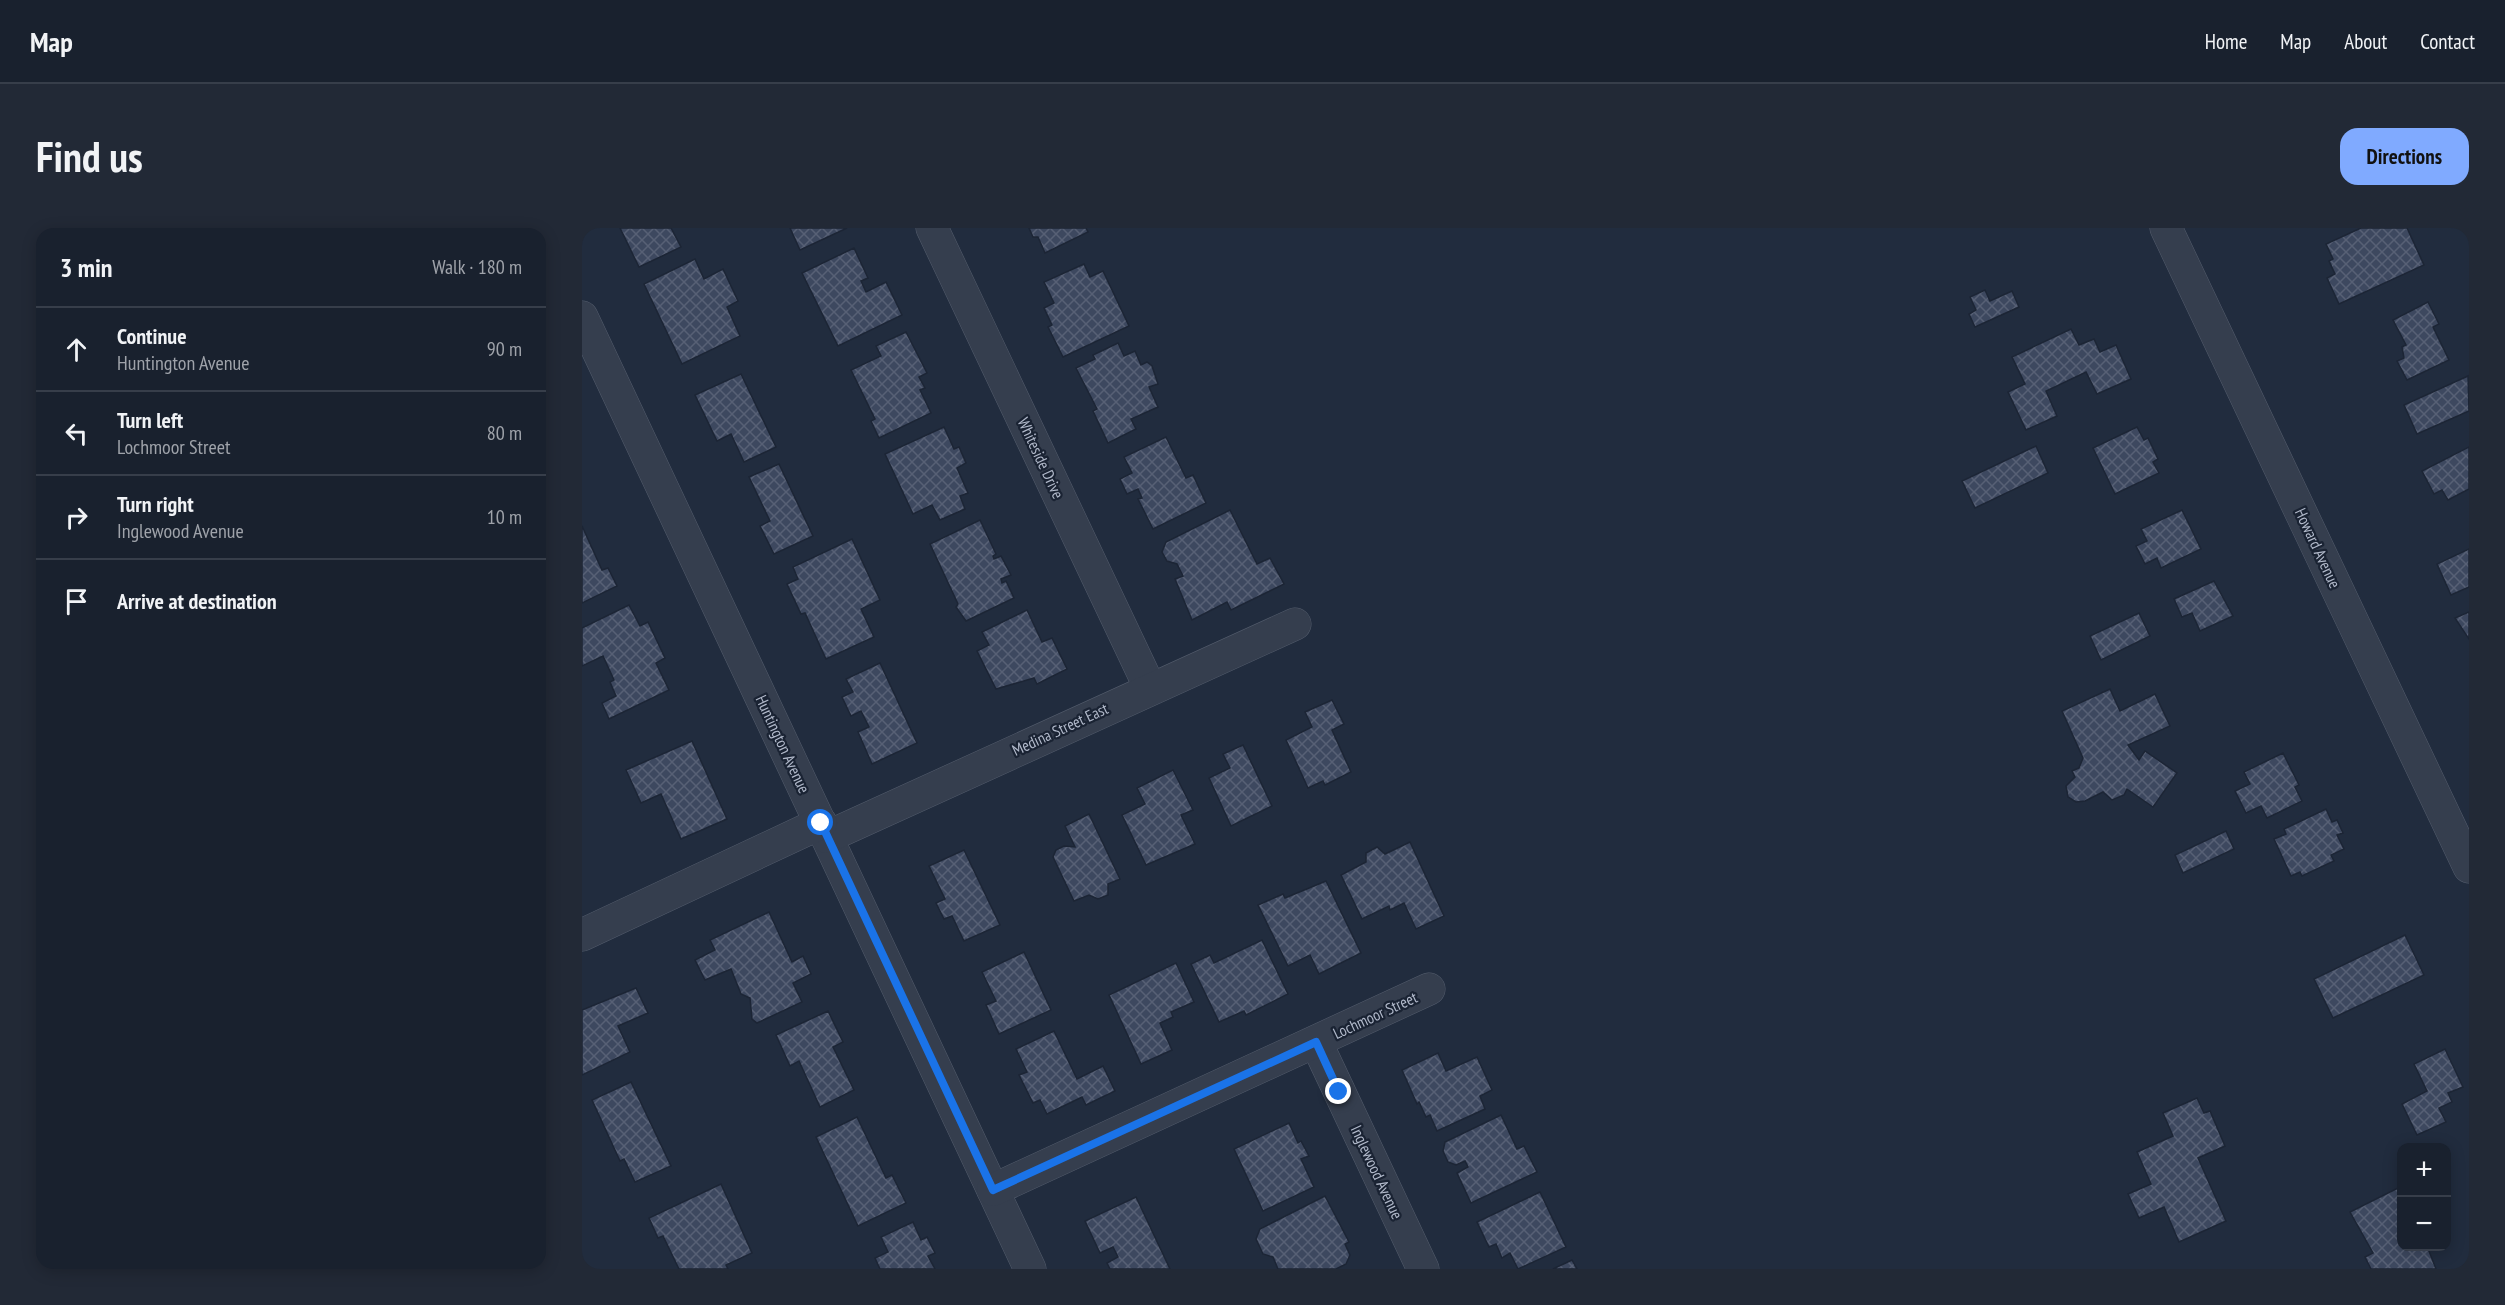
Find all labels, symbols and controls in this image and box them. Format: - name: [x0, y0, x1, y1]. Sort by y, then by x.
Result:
- text: Map: [30, 23, 73, 60]
- text: Home: [2205, 28, 2247, 55]
- text: Map: [2280, 28, 2311, 55]
- text: About: [2344, 28, 2387, 55]
- text: Contact: [2420, 28, 2475, 55]
- button: Directions: [2340, 128, 2469, 185]
- text: Find us: [36, 129, 143, 184]
- text: 3 min: [60, 251, 113, 284]
- text: Walk · 180 m: [432, 254, 522, 280]
- text: Continue: [117, 322, 187, 350]
- icon: ahead: [60, 333, 93, 366]
- text: 90 m: [487, 336, 522, 362]
- text: Huntington Avenue: [117, 350, 249, 376]
- text: Turn left: [117, 406, 183, 434]
- street label: Whiteside Drive: [1014, 414, 1068, 502]
- icon: left: [60, 417, 93, 450]
- text: 80 m: [487, 420, 522, 446]
- text: Lochmoor Street: [117, 434, 230, 460]
- text: Turn right: [117, 490, 194, 518]
- icon: right: [60, 501, 93, 534]
- text: 10 m: [487, 504, 522, 530]
- street label: Howard Avenue: [2291, 505, 2345, 591]
- text: Inglewood Avenue: [117, 518, 244, 544]
- icon: arrive: [60, 585, 93, 618]
- text: Arrive at destination: [117, 587, 277, 615]
- street label: Huntington Avenue: [752, 692, 814, 796]
- street label: Medina Street East: [1009, 698, 1112, 760]
- route start: [807, 809, 833, 835]
- street label: Lochmoor Street: [1330, 987, 1421, 1043]
- route end: [1325, 1078, 1351, 1104]
- street label: Inglewood Avenue: [1347, 1122, 1407, 1222]
- map controls: [2397, 1143, 2451, 1251]
- button: +: [2397, 1143, 2451, 1197]
- button: −: [2397, 1197, 2451, 1251]

